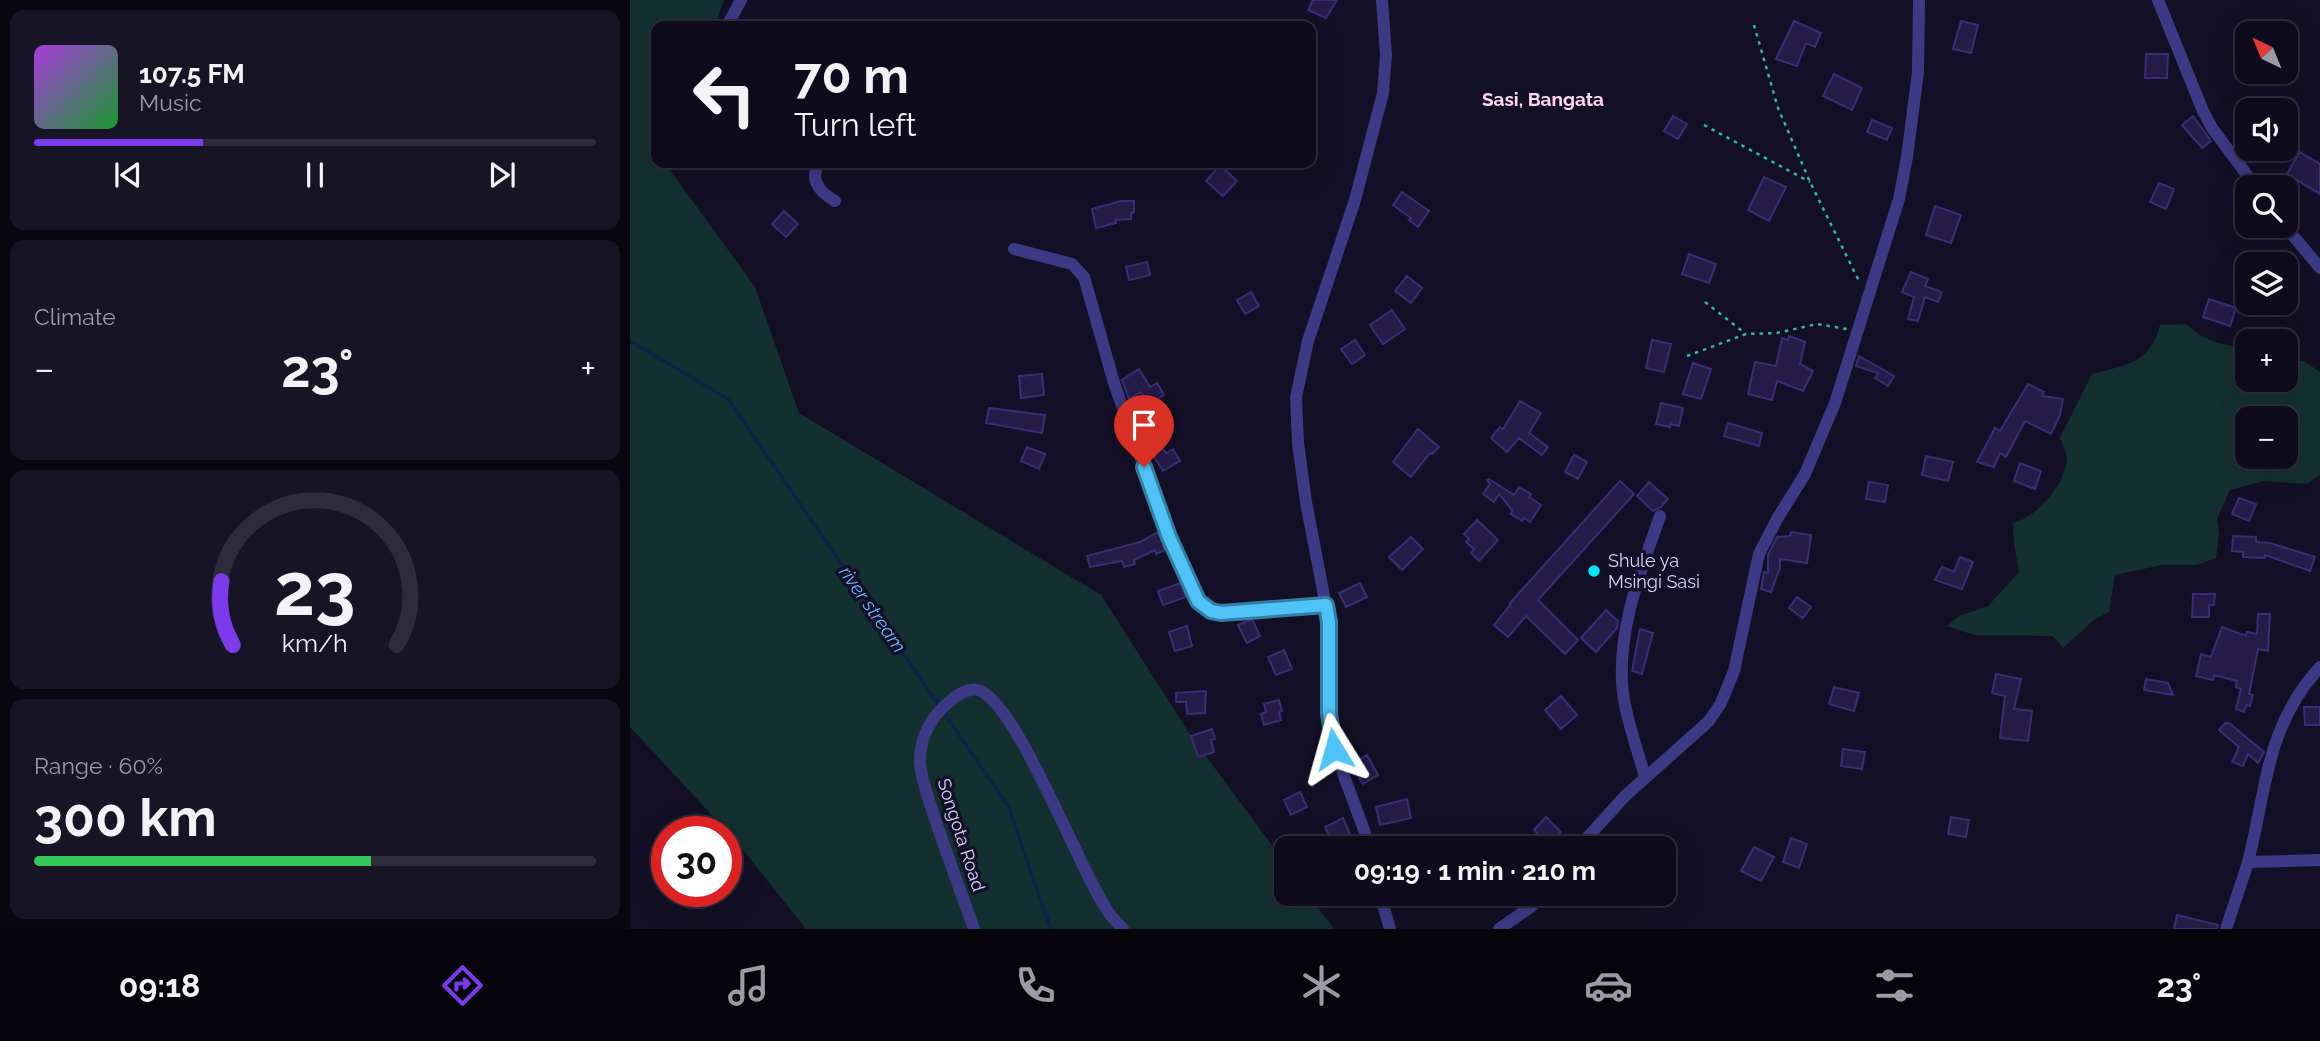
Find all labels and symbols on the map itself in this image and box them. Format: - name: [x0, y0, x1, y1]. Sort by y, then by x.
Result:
- north arrow: [2235, 21, 2298, 84]
- district label: Sasi, Bangata: [1482, 88, 1604, 110]
- pin: [1114, 395, 1174, 467]
- place label: Shule ya Msingi Sasi: [1608, 550, 1700, 592]
- water label: river stream: [835, 562, 911, 656]
- marker: Shule ya Msingi Sasi: [1586, 563, 1602, 579]
- position arrow: [1297, 712, 1371, 786]
- street label: Songota Road: [933, 776, 990, 894]
- speed limit sign: 30: [651, 816, 742, 907]

